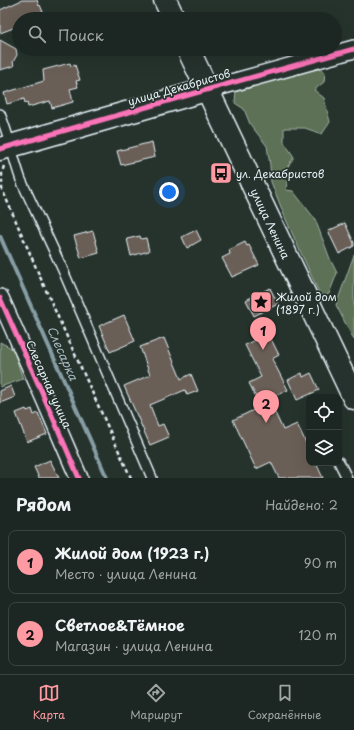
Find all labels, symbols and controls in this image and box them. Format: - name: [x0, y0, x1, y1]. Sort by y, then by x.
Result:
- search box: [12, 12, 342, 56]
- icon: search: [26, 23, 48, 45]
- text: Поиск: [58, 23, 104, 46]
- street label: улица Декабристов: [126, 64, 232, 110]
- bus stop icon: ул. Декабристов: [208, 160, 234, 186]
- place label: ул. Декабристов: [236, 165, 324, 182]
- your location: [159, 182, 179, 202]
- street label: улица Ленина: [247, 185, 295, 262]
- place label: Жилой дом (1897 г.): [276, 288, 337, 318]
- place icon: Жилой дом (1897 г.): [248, 289, 274, 315]
- pin: 1: [250, 317, 276, 350]
- water label: Слесарка: [43, 323, 83, 384]
- street label: Слесарная улица: [22, 337, 76, 431]
- pin: 2: [253, 390, 279, 423]
- map controls: [306, 394, 342, 466]
- button: locate: [306, 394, 342, 430]
- button: layers: [306, 430, 342, 466]
- text: Рядом: [16, 491, 71, 517]
- text: Найдено: 2: [265, 495, 338, 514]
- text: Жилой дом (1923 г.): [55, 541, 209, 564]
- text: 1: [27, 553, 33, 572]
- text: 90 m: [304, 553, 337, 572]
- text: Место · улица Ленина: [55, 564, 197, 583]
- text: Светлое&Тёмное: [55, 613, 185, 636]
- text: 2: [25, 625, 35, 644]
- text: 120 m: [298, 625, 337, 644]
- text: Магазин · улица Ленина: [55, 636, 213, 655]
- tab: Карта: [33, 682, 65, 723]
- tab: Маршрут: [130, 682, 182, 723]
- tab: Сохранённые: [248, 682, 321, 723]

